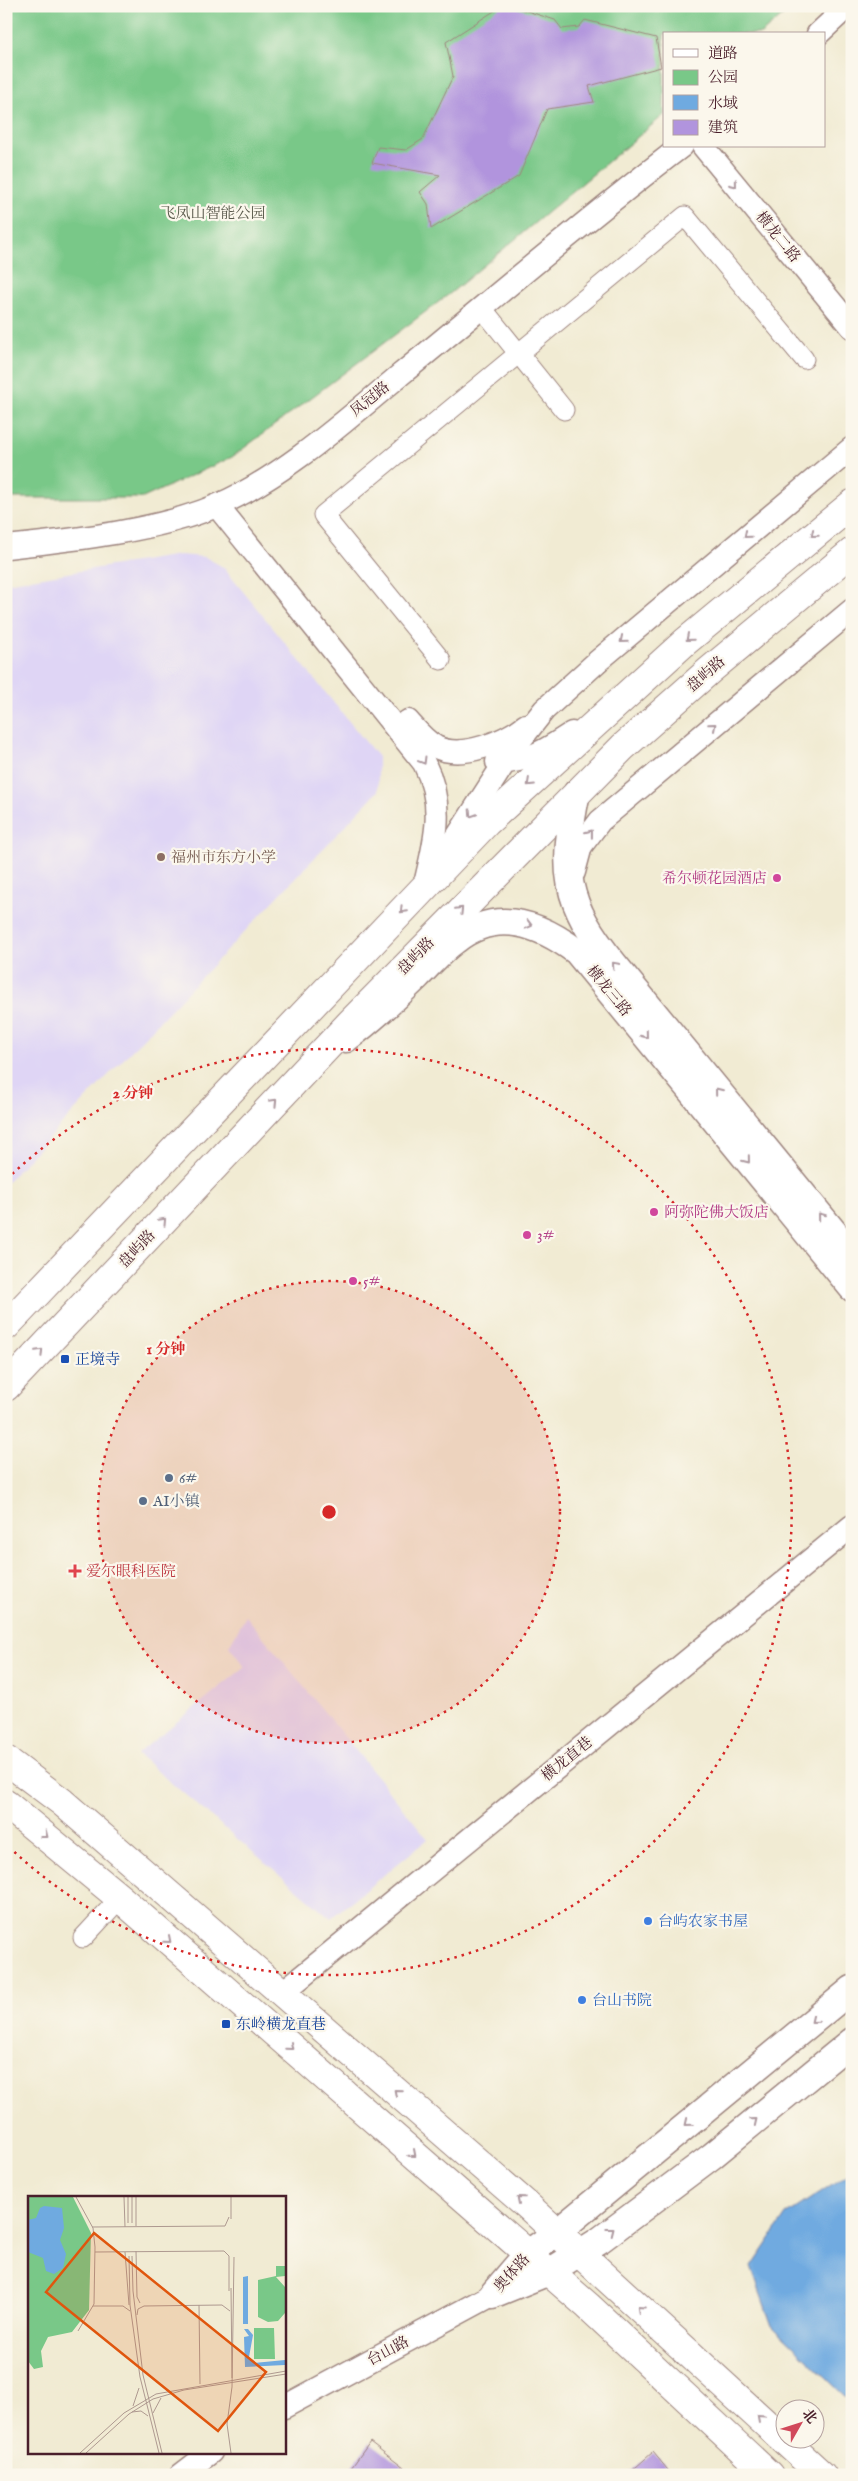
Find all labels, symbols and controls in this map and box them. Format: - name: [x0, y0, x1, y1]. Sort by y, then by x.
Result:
- legend: [663, 32, 826, 148]
- text: 道路: [708, 44, 738, 63]
- text: 公园: [708, 68, 738, 87]
- text: 水域: [708, 94, 738, 113]
- text: 建筑: [708, 118, 738, 137]
- one-way arrow: [729, 178, 737, 187]
- park label: 飞凤山智能公园: [160, 204, 266, 223]
- street label: 横龙二路: [752, 208, 804, 266]
- street label: 凤冠路: [347, 377, 393, 421]
- one-way arrow: [811, 529, 820, 537]
- one-way arrow: [744, 530, 753, 539]
- one-way arrow: [685, 632, 694, 641]
- one-way arrow: [620, 634, 629, 642]
- street label: 盘屿路: [683, 652, 729, 696]
- one-way arrow: [707, 723, 716, 732]
- one-way arrow: [417, 756, 426, 765]
- one-way arrow: [526, 777, 535, 786]
- one-way arrow: [468, 808, 478, 817]
- one-way arrow: [585, 830, 593, 839]
- place label: 福州市东方小学: [171, 848, 276, 867]
- marker: 福州市东方小学: [155, 851, 167, 863]
- place label: 希尔顿花园酒店: [662, 869, 767, 888]
- marker: 希尔顿花园酒店: [771, 872, 783, 884]
- one-way arrow: [400, 904, 409, 913]
- one-way arrow: [455, 907, 464, 916]
- one-way arrow: [524, 920, 532, 930]
- street label: 盘屿路: [394, 933, 438, 979]
- street label: 横龙三路: [583, 962, 635, 1020]
- one-way arrow: [612, 962, 620, 971]
- one-way arrow: [639, 1029, 648, 1038]
- text: 2 分钟: [113, 1084, 153, 1103]
- one-way arrow: [715, 1087, 724, 1096]
- one-way arrow: [268, 1099, 277, 1108]
- one-way arrow: [742, 1155, 751, 1164]
- place label: 阿弥陀佛大饭店: [664, 1203, 769, 1222]
- marker: 阿弥陀佛大饭店: [648, 1206, 660, 1218]
- one-way arrow: [817, 1213, 826, 1222]
- one-way arrow: [157, 1218, 166, 1227]
- street label: 盘屿路: [115, 1226, 159, 1272]
- place label: 3#: [537, 1226, 555, 1245]
- marker: 3#: [521, 1229, 533, 1241]
- place label: 5#: [363, 1272, 380, 1291]
- marker: 5#: [347, 1275, 359, 1287]
- text: 1 分钟: [147, 1340, 185, 1359]
- one-way arrow: [34, 1349, 43, 1358]
- place label: 正境寺: [75, 1350, 120, 1369]
- marker: 正境寺: [59, 1353, 71, 1365]
- place label: 6#: [179, 1469, 197, 1488]
- marker: 6#: [163, 1472, 175, 1484]
- place label: AI小镇: [152, 1492, 200, 1511]
- marker: AI小镇: [137, 1495, 149, 1507]
- centre of rings: [320, 1503, 338, 1521]
- place label: 爱尔眼科医院: [86, 1562, 176, 1581]
- marker: 爱尔眼科医院: [68, 1564, 82, 1578]
- street label: 横龙直巷: [538, 1733, 596, 1785]
- one-way arrow: [39, 1829, 48, 1838]
- place label: 台屿农家书屋: [658, 1912, 748, 1931]
- marker: 台屿农家书屋: [642, 1915, 654, 1927]
- one-way arrow: [163, 1934, 172, 1943]
- place label: 台山书院: [592, 1991, 652, 2010]
- marker: 台山书院: [576, 1994, 588, 2006]
- one-way arrow: [811, 2014, 820, 2022]
- place label: 东岭横龙直巷: [236, 2015, 326, 2034]
- marker: 东岭横龙直巷: [220, 2018, 232, 2030]
- one-way arrow: [285, 2041, 294, 2050]
- one-way arrow: [394, 2089, 403, 2098]
- one-way arrow: [685, 2117, 694, 2126]
- one-way arrow: [748, 2119, 757, 2127]
- one-way arrow: [407, 2148, 416, 2157]
- inset map: [28, 2196, 285, 2454]
- one-way arrow: [516, 2196, 525, 2205]
- one-way arrow: [605, 2229, 614, 2237]
- street label: 奥体路: [490, 2250, 534, 2296]
- one-way arrow: [636, 2306, 645, 2315]
- street label: 台山路: [364, 2332, 412, 2370]
- north arrow: [776, 2398, 826, 2448]
- text: 北: [798, 2405, 821, 2428]
- one-way arrow: [756, 2415, 765, 2424]

